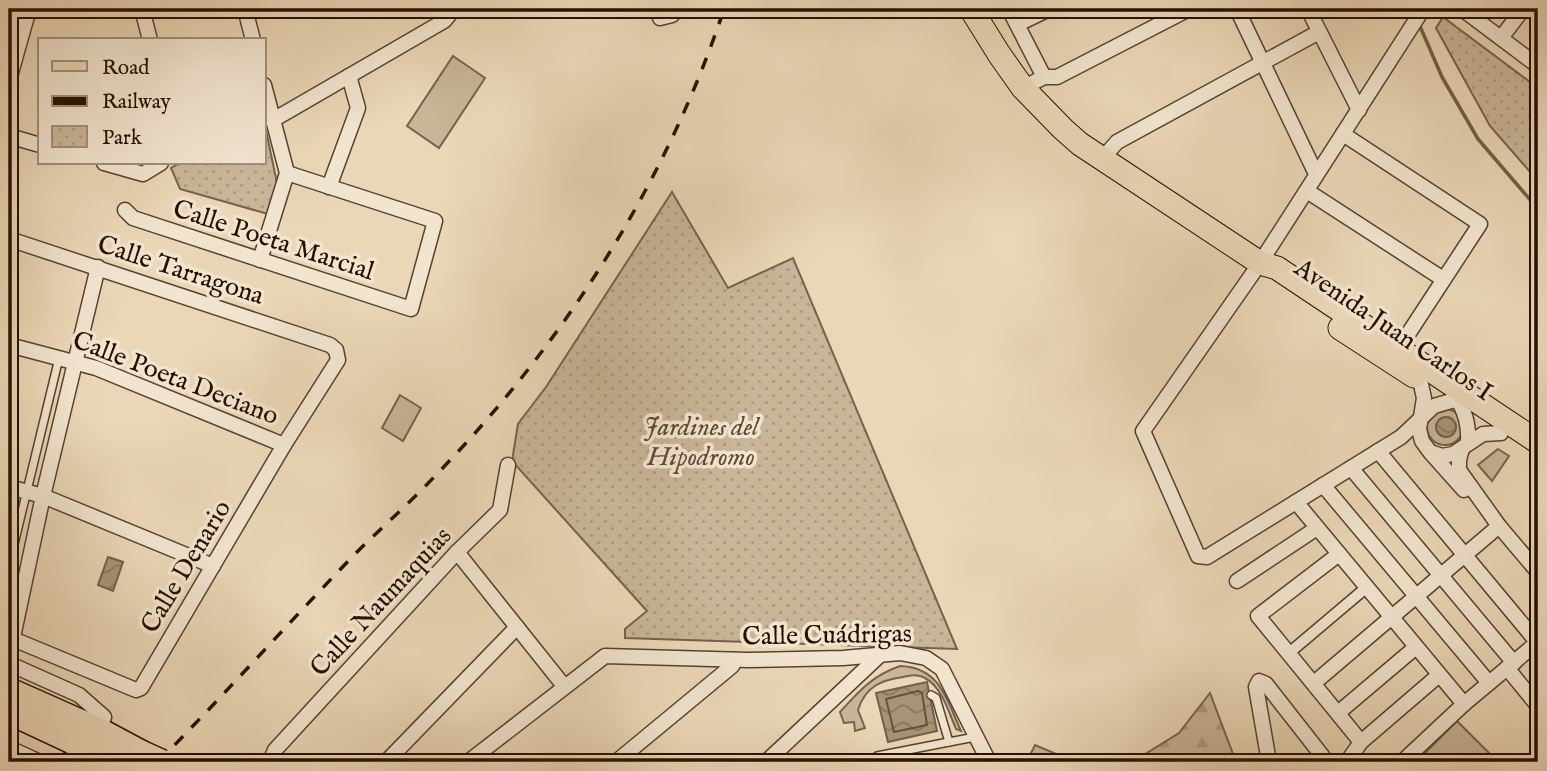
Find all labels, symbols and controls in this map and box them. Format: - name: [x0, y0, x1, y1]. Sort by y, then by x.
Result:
- legend: [38, 38, 266, 164]
- text: Road: [102, 55, 150, 82]
- text: Railway: [102, 89, 172, 116]
- text: Park: [102, 125, 143, 152]
- street label: Calle Poeta Marcial: [169, 192, 379, 289]
- street label: Calle Tarragona: [93, 228, 269, 313]
- street label: Avenida Juan Carlos I: [1287, 251, 1499, 409]
- street label: Calle Poeta Deciano: [68, 324, 283, 433]
- park label: Jardines del Hipodromo: [644, 411, 760, 474]
- street label: Calle Denario: [134, 494, 239, 639]
- street label: Calle Naumaquias: [303, 520, 459, 684]
- street label: Calle Cuádrigas: [742, 618, 912, 653]

